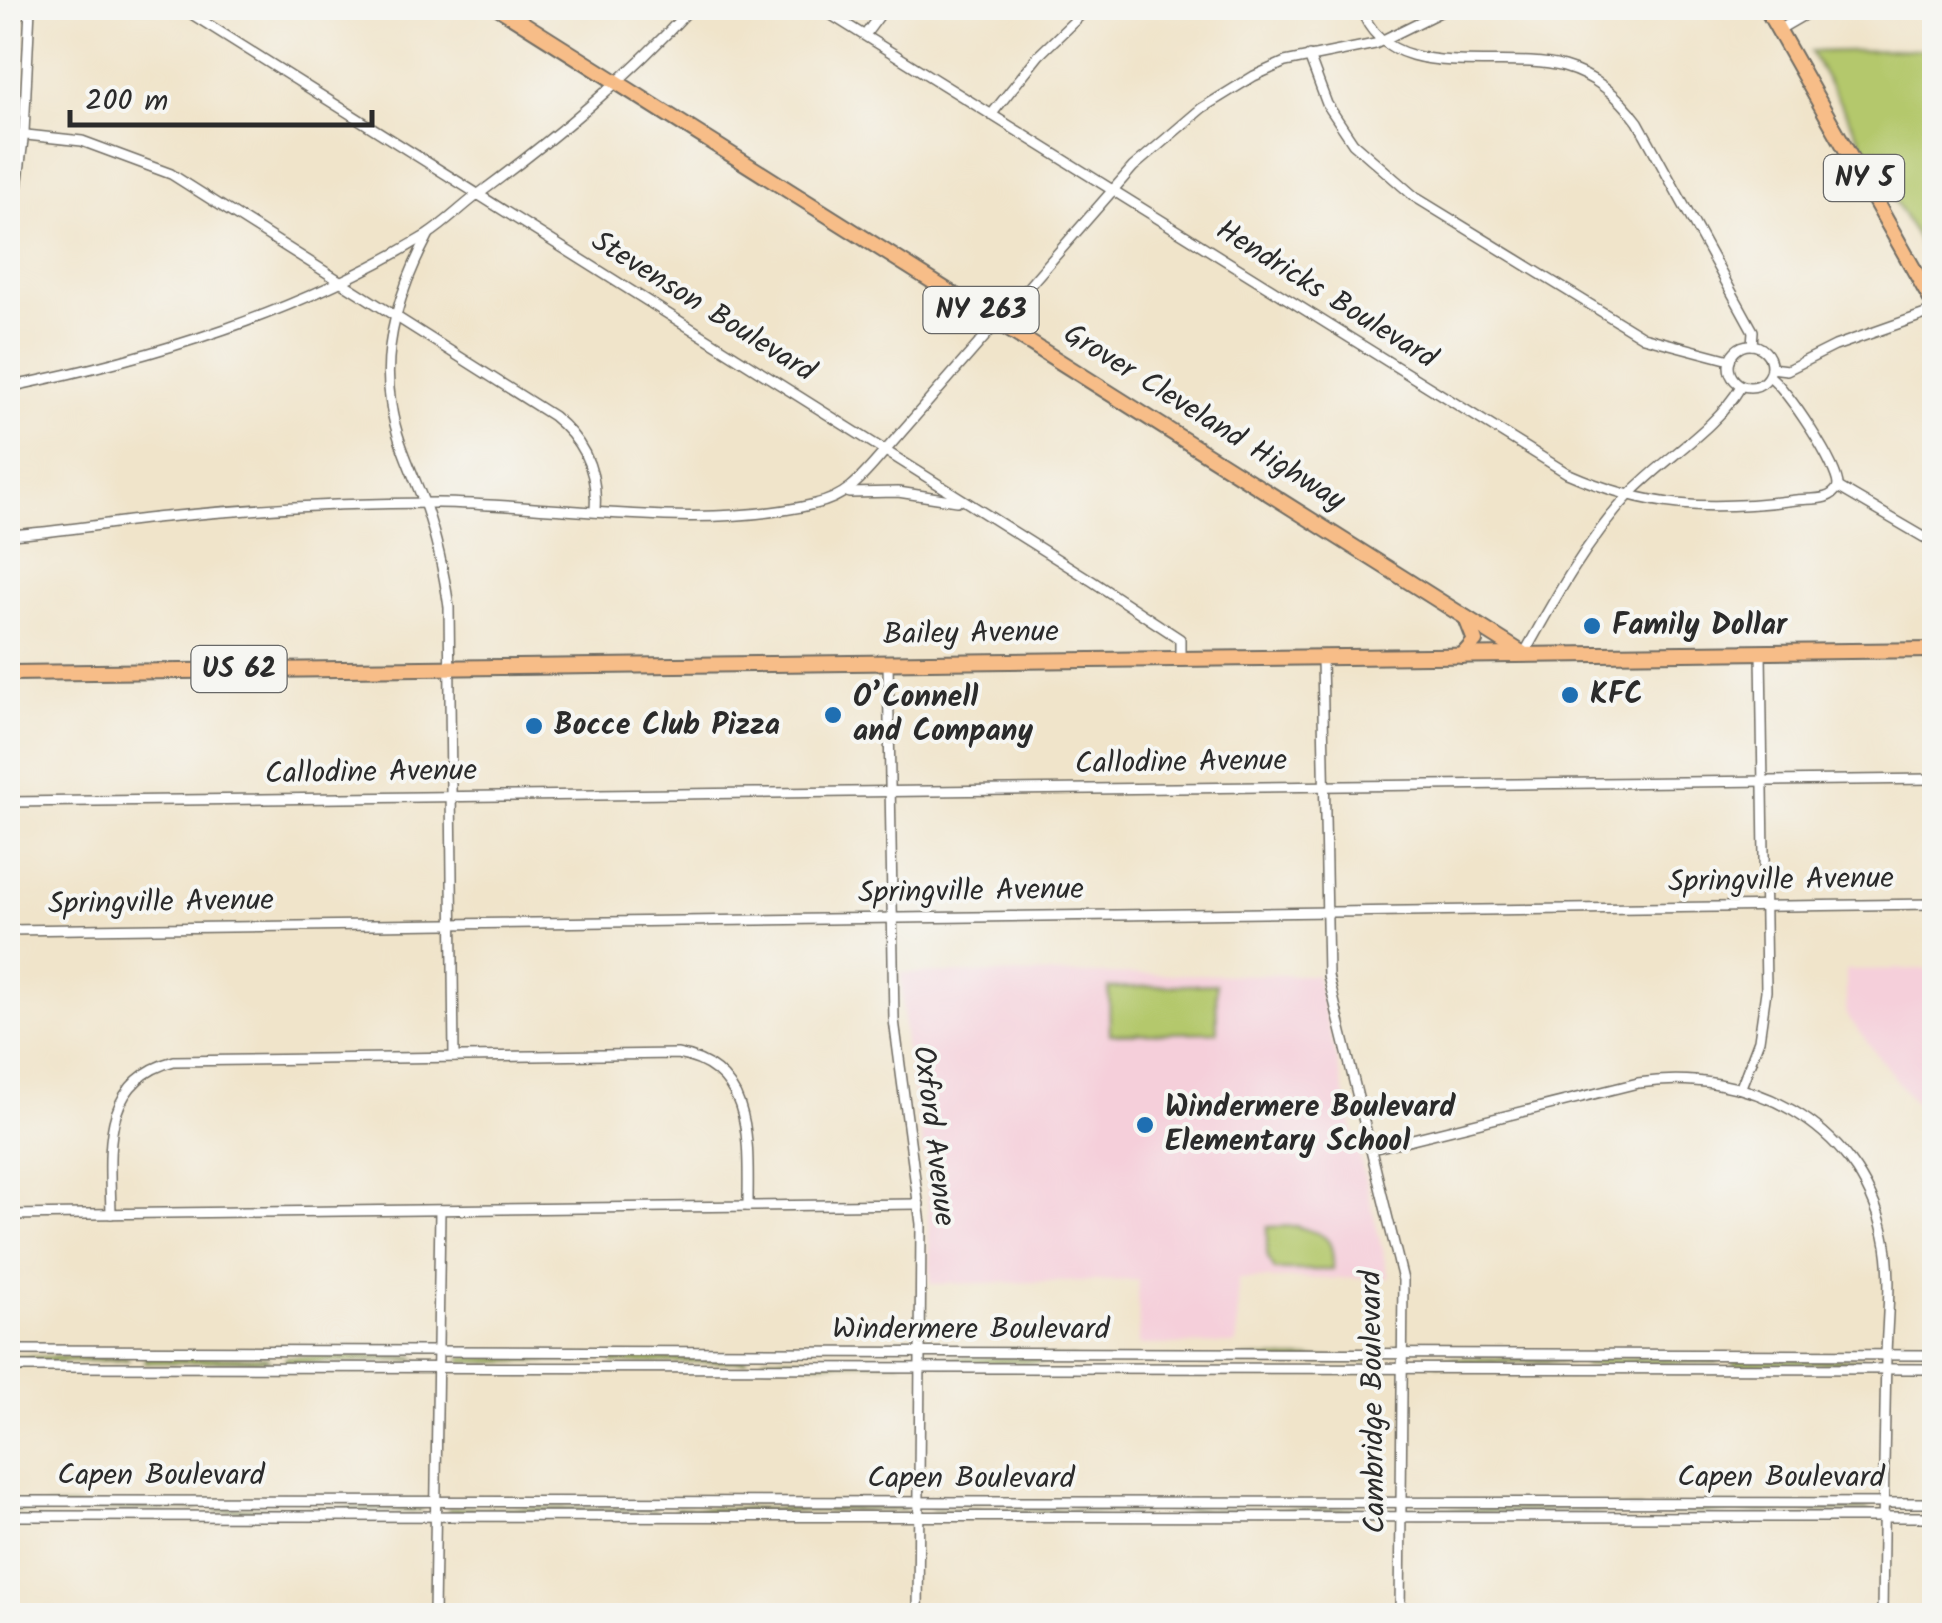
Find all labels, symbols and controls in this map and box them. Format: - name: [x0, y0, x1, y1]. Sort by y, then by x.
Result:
- scale bar: [70, 65, 372, 127]
- text: 200 m: [85, 78, 168, 126]
- road number: NY 5: [1824, 155, 1904, 201]
- street label: Hendricks Boulevard: [1206, 207, 1447, 383]
- street label: Stevenson Boulevard: [581, 218, 826, 396]
- road number: NY 263: [924, 287, 1038, 333]
- street label: Grover Cleveland Highway: [1053, 311, 1355, 525]
- place label: Family Dollar: [1612, 602, 1788, 650]
- street label: Bailey Avenue: [883, 608, 1059, 660]
- marker: Family Dollar: [1581, 615, 1603, 637]
- road number: US 62: [192, 646, 286, 692]
- place label: KFC: [1590, 671, 1643, 719]
- place label: O’Connell and Company: [853, 674, 1033, 756]
- marker: KFC: [1559, 684, 1581, 706]
- place label: Bocce Club Pizza: [554, 702, 780, 750]
- marker: O’Connell and Company: [822, 704, 844, 726]
- marker: Bocce Club Pizza: [523, 715, 545, 737]
- street label: Callodine Avenue: [1074, 737, 1288, 789]
- street label: Callodine Avenue: [264, 747, 478, 799]
- street label: Springville Avenue: [1668, 855, 1894, 907]
- street label: Springville Avenue: [858, 866, 1084, 918]
- street label: Springville Avenue: [48, 877, 274, 929]
- street label: Oxford Avenue: [898, 1043, 968, 1229]
- place label: Windermere Boulevard Elementary School: [1165, 1084, 1456, 1166]
- marker: Windermere Boulevard Elementary School: [1134, 1114, 1156, 1136]
- street label: Cambridge Boulevard: [1348, 1269, 1400, 1534]
- street label: Windermere Boulevard: [832, 1306, 1111, 1354]
- street label: Capen Boulevard: [57, 1452, 266, 1500]
- street label: Capen Boulevard: [1677, 1454, 1886, 1502]
- street label: Capen Boulevard: [867, 1455, 1076, 1503]

